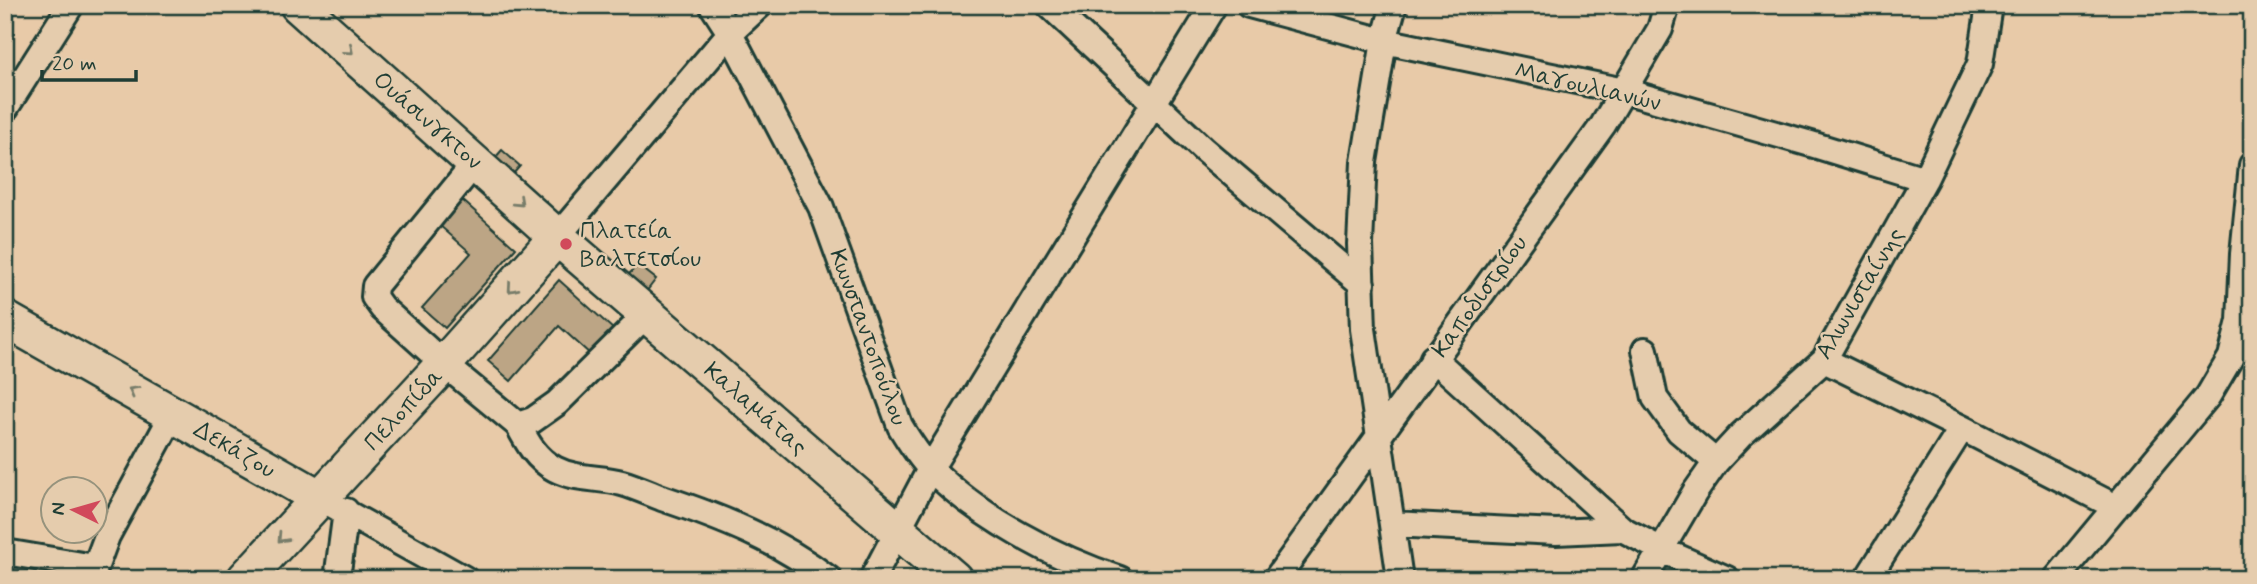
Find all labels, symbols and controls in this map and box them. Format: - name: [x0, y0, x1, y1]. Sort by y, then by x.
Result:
- scale bar: [42, 38, 136, 82]
- one-way arrow: [341, 42, 354, 54]
- text: 20 m: [52, 50, 97, 78]
- street label: Μαγουλιανών: [1512, 56, 1664, 119]
- street label: Ουάσινγκτον: [366, 65, 488, 177]
- one-way arrow: [511, 193, 524, 206]
- place label: Πλατεία Βαλτετσίου: [580, 216, 701, 275]
- street label: Αλωνισταίνης: [1809, 222, 1912, 365]
- street label: Καποδιστρίου: [1425, 229, 1535, 364]
- marker: Πλατεία Βαλτετσίου: [558, 236, 574, 252]
- street label: Κωνσταντοπούλου: [821, 245, 914, 430]
- one-way arrow: [508, 280, 520, 293]
- street label: Καλαμάτας: [697, 356, 813, 463]
- street label: Πελοπίδα: [358, 362, 451, 458]
- one-way arrow: [127, 386, 140, 399]
- street label: Δεκάζου: [188, 415, 281, 486]
- north arrow: [38, 476, 108, 546]
- text: N: [46, 501, 72, 516]
- one-way arrow: [278, 530, 291, 543]

